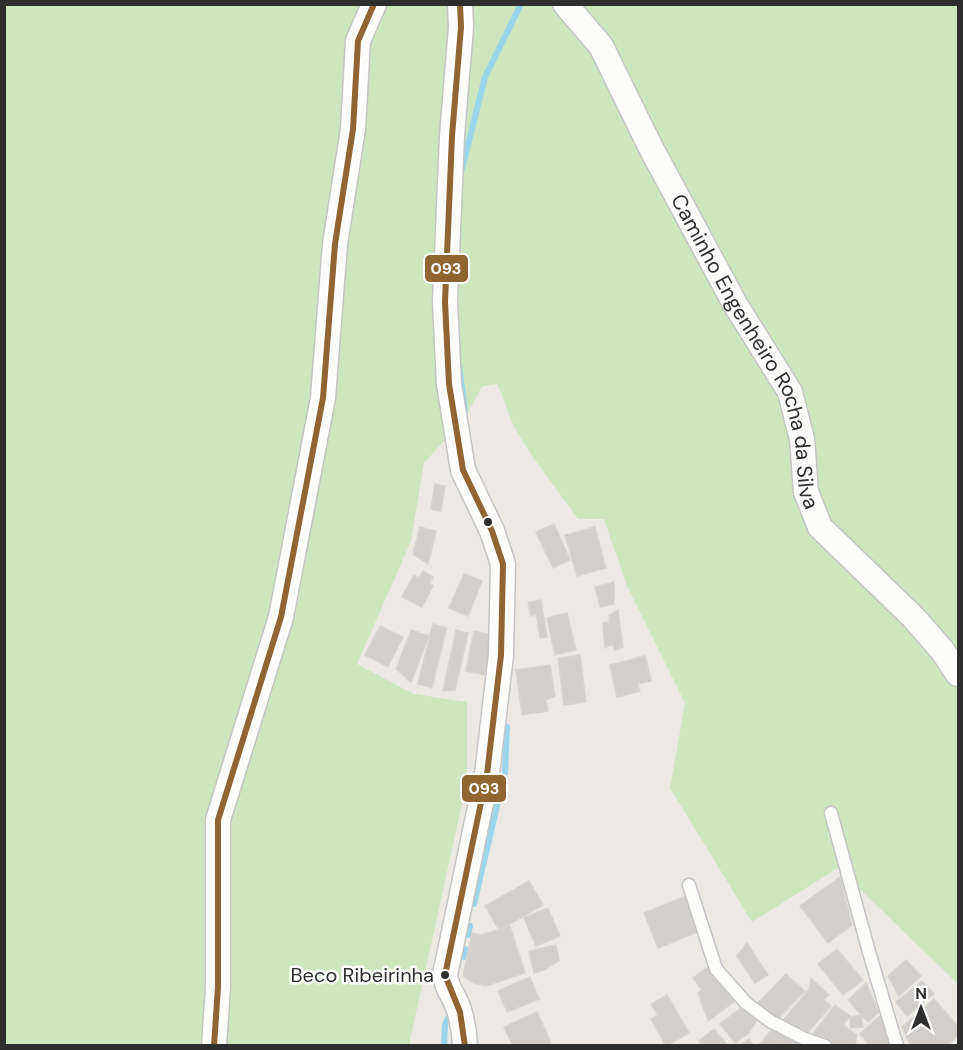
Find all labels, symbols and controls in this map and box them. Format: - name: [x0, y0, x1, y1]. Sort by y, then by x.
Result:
- street label: Caminho Engenheiro Rocha da Silva: [664, 189, 825, 513]
- line badge: 093: [424, 254, 469, 283]
- text: 093: [431, 258, 461, 279]
- unlabelled marker: [482, 516, 494, 528]
- line badge: 093: [461, 774, 507, 803]
- text: 093: [469, 778, 499, 799]
- place label: Beco Ribeirinha: [291, 962, 434, 988]
- marker: Beco Ribeirinha: [439, 969, 451, 981]
- north arrow: [891, 978, 951, 1038]
- text: N: [915, 983, 927, 1004]

